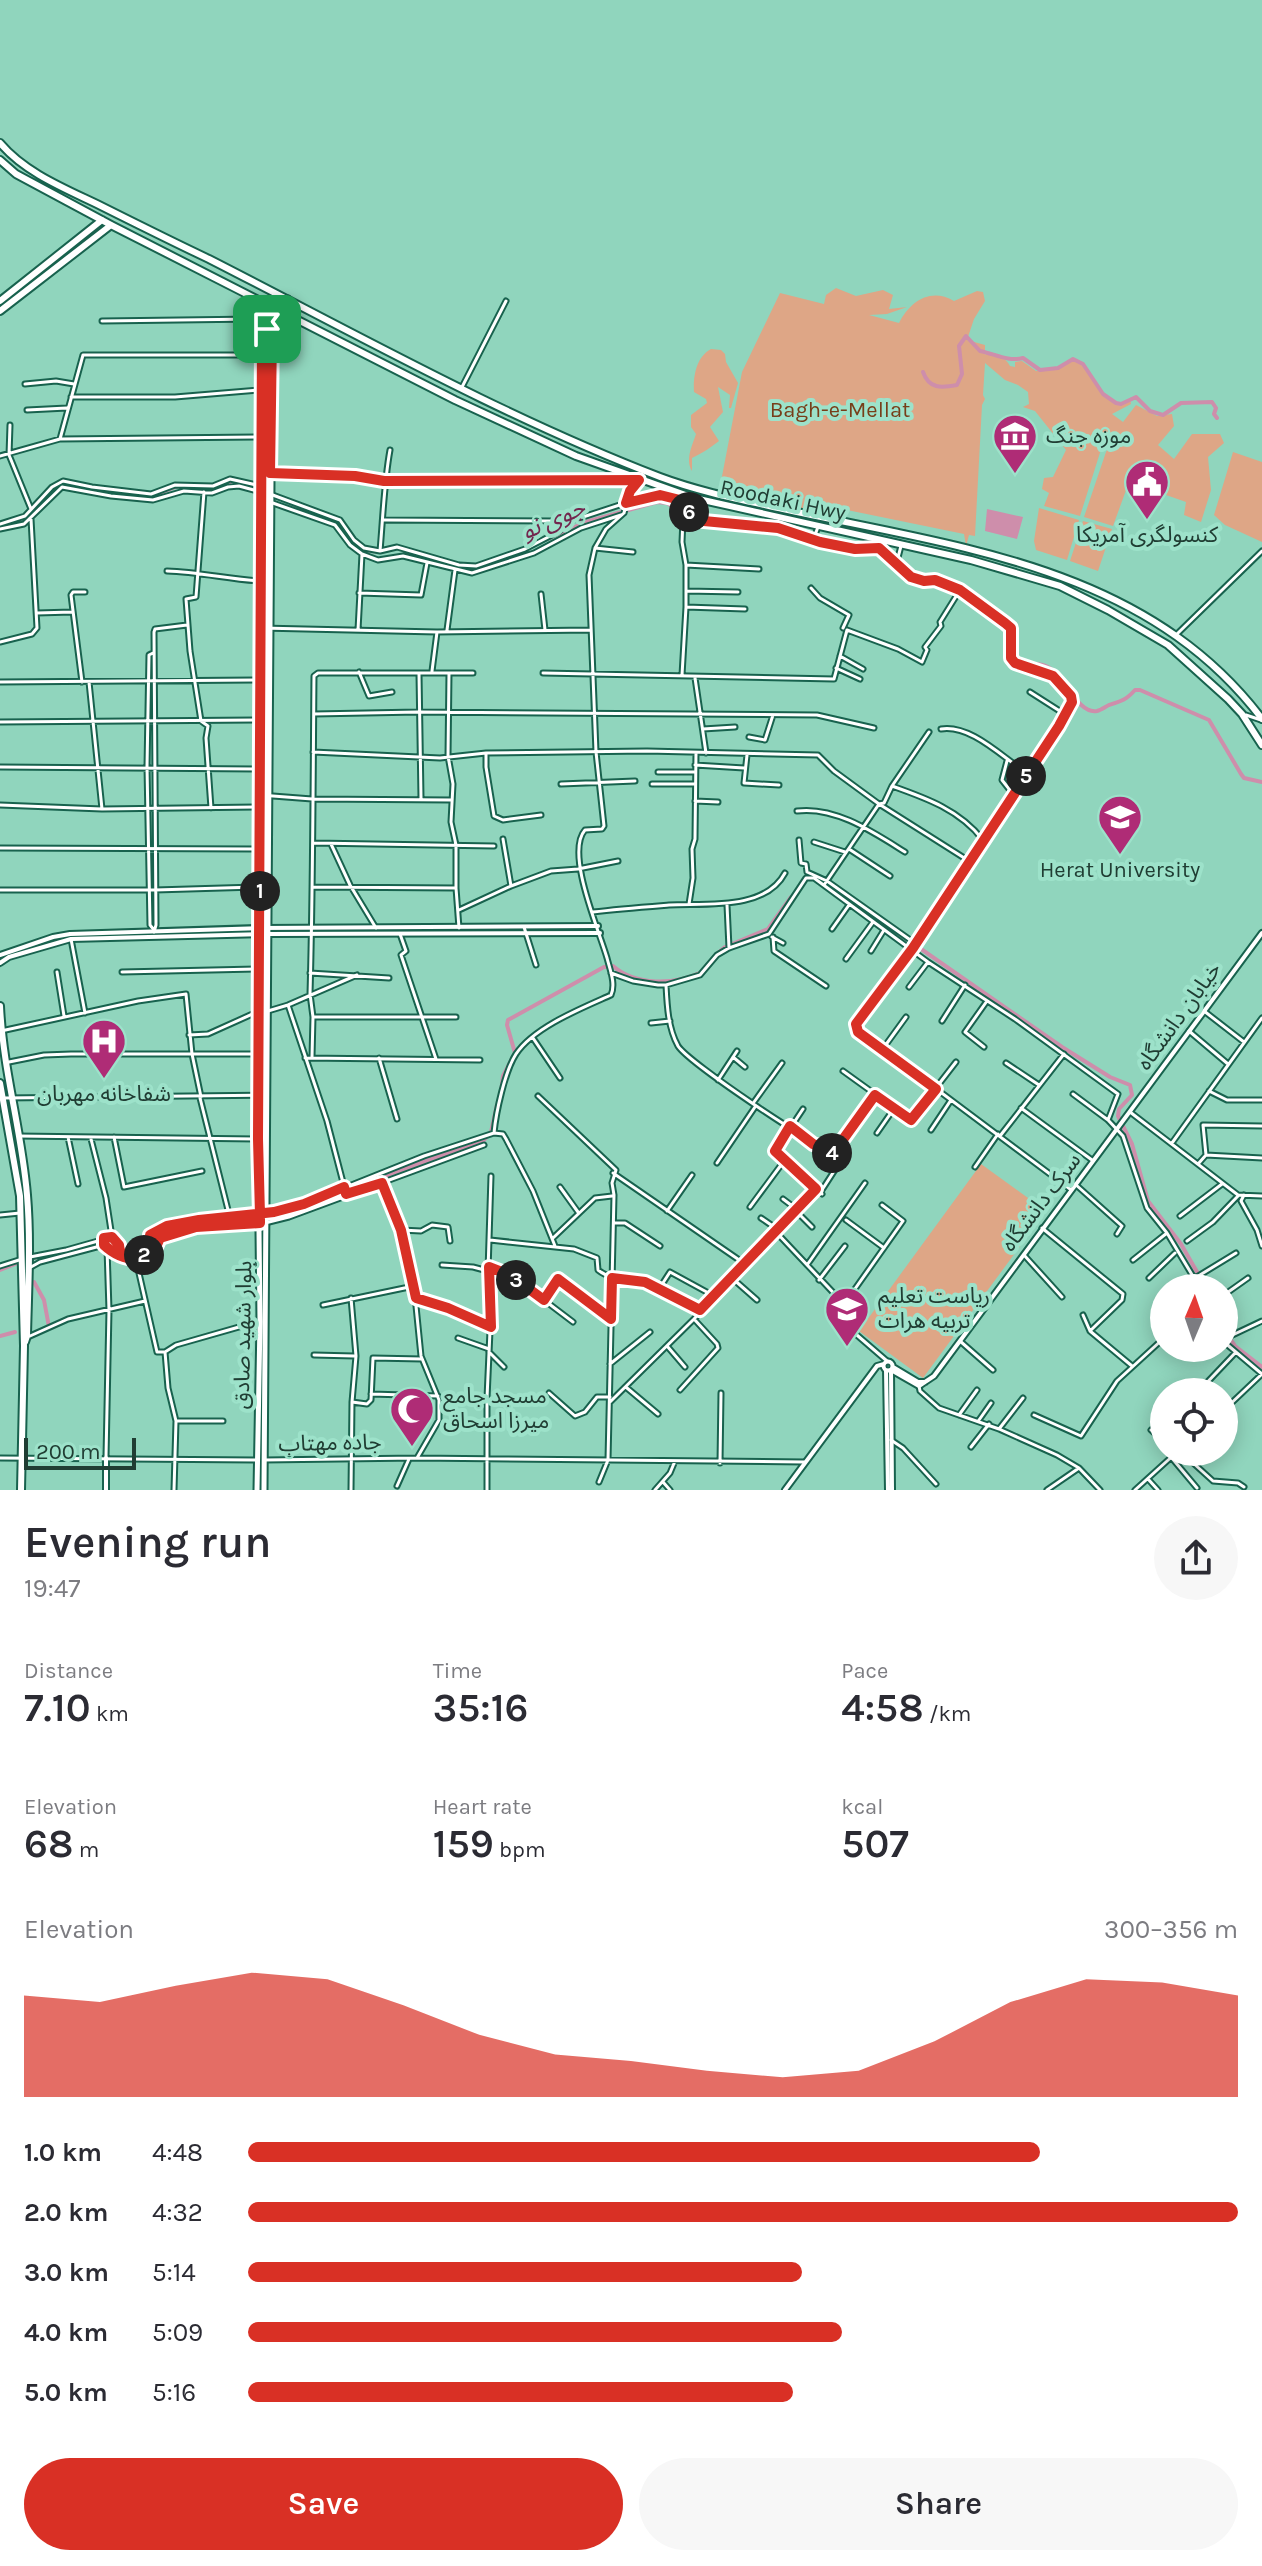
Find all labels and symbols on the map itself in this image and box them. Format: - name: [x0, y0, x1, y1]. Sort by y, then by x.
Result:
- pin: [233, 295, 301, 363]
- park label: Bagh-e-Mellat: [770, 397, 910, 423]
- museum icon: موزه جنگ: [991, 412, 1039, 475]
- place label: موزه جنگ: [1046, 423, 1131, 449]
- public building icon: کنسولگری آمریکا: [1123, 458, 1171, 521]
- street label: Roodaki Hwy: [718, 474, 848, 526]
- pin: 6: [669, 492, 709, 532]
- water label: جوی نو: [517, 493, 590, 545]
- place label: کنسولگری آمریکا: [1076, 522, 1219, 548]
- pin: 5: [1006, 756, 1046, 796]
- school or university icon: Herat University: [1096, 793, 1144, 856]
- place label: Herat University: [1040, 857, 1200, 883]
- pin: 1: [240, 871, 280, 911]
- street label: خیابان دانشگاه: [1131, 957, 1227, 1075]
- hospital icon: شفاخانه مهربان: [80, 1017, 128, 1080]
- place label: شفاخانه مهربان: [37, 1081, 171, 1107]
- pin: 4: [812, 1133, 852, 1173]
- street label: سرک دانشگاه: [996, 1148, 1086, 1256]
- pin: 2: [124, 1235, 164, 1275]
- street label: بلوار شهید صادق: [229, 1260, 257, 1410]
- pin: 3: [496, 1260, 536, 1300]
- north arrow: [1150, 1274, 1238, 1362]
- place label: ریاست تعلیم تربیه هرات: [878, 1283, 990, 1334]
- school or university icon: ریاست تعلیم تربیه هرات: [823, 1285, 871, 1348]
- place label: مسجد جامع میرزا اسحاق: [443, 1383, 549, 1434]
- mosque icon: مسجد جامع میرزا اسحاق: [388, 1385, 436, 1448]
- street label: جاده مهتاب: [278, 1429, 382, 1457]
- scale bar: [24, 1434, 136, 1470]

